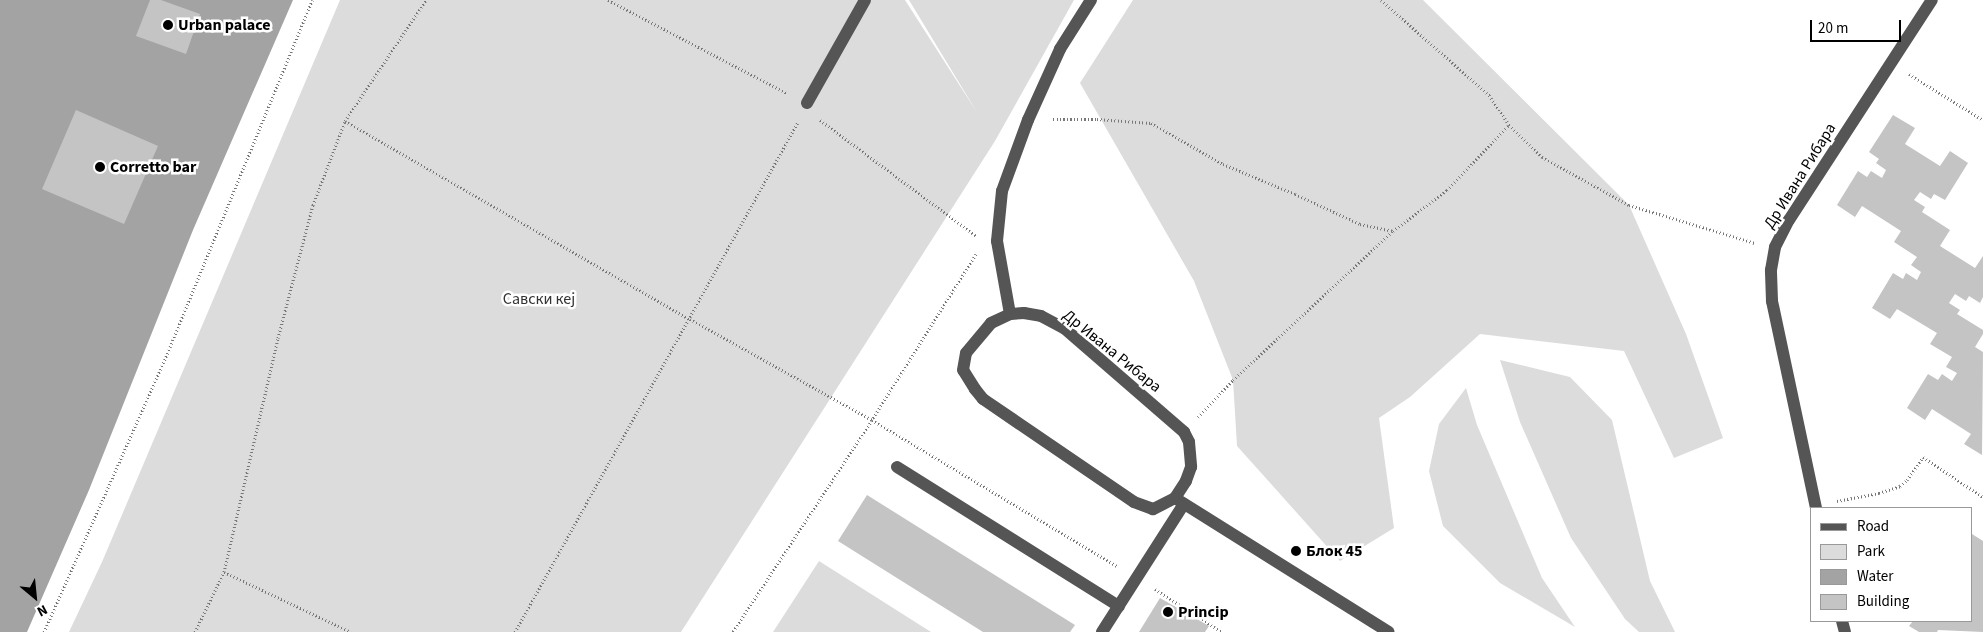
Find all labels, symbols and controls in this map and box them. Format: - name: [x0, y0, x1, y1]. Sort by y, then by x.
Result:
- scale bar: [1813, 10, 1904, 42]
- place label: Urban palace: [178, 15, 271, 35]
- text: 20 m: [1818, 18, 1848, 39]
- marker: Urban palace: [162, 19, 174, 31]
- street label: Др Ивана Рибара: [1760, 120, 1840, 232]
- place label: Corretto bar: [110, 157, 196, 177]
- marker: Corretto bar: [94, 161, 106, 173]
- park label: Савски кеј: [503, 289, 575, 309]
- street label: Др Ивана Рибара: [1059, 305, 1165, 397]
- legend: [1810, 507, 1973, 622]
- text: Road: [1857, 516, 1889, 537]
- place label: Блок 45: [1306, 541, 1363, 561]
- text: Park: [1857, 541, 1885, 562]
- marker: Блок 45: [1290, 545, 1302, 557]
- text: Water: [1857, 566, 1893, 587]
- north arrow: [10, 572, 60, 622]
- text: Building: [1857, 591, 1909, 612]
- text: N: [33, 599, 51, 621]
- place label: Princip: [1178, 602, 1229, 622]
- marker: Princip: [1162, 606, 1174, 618]

